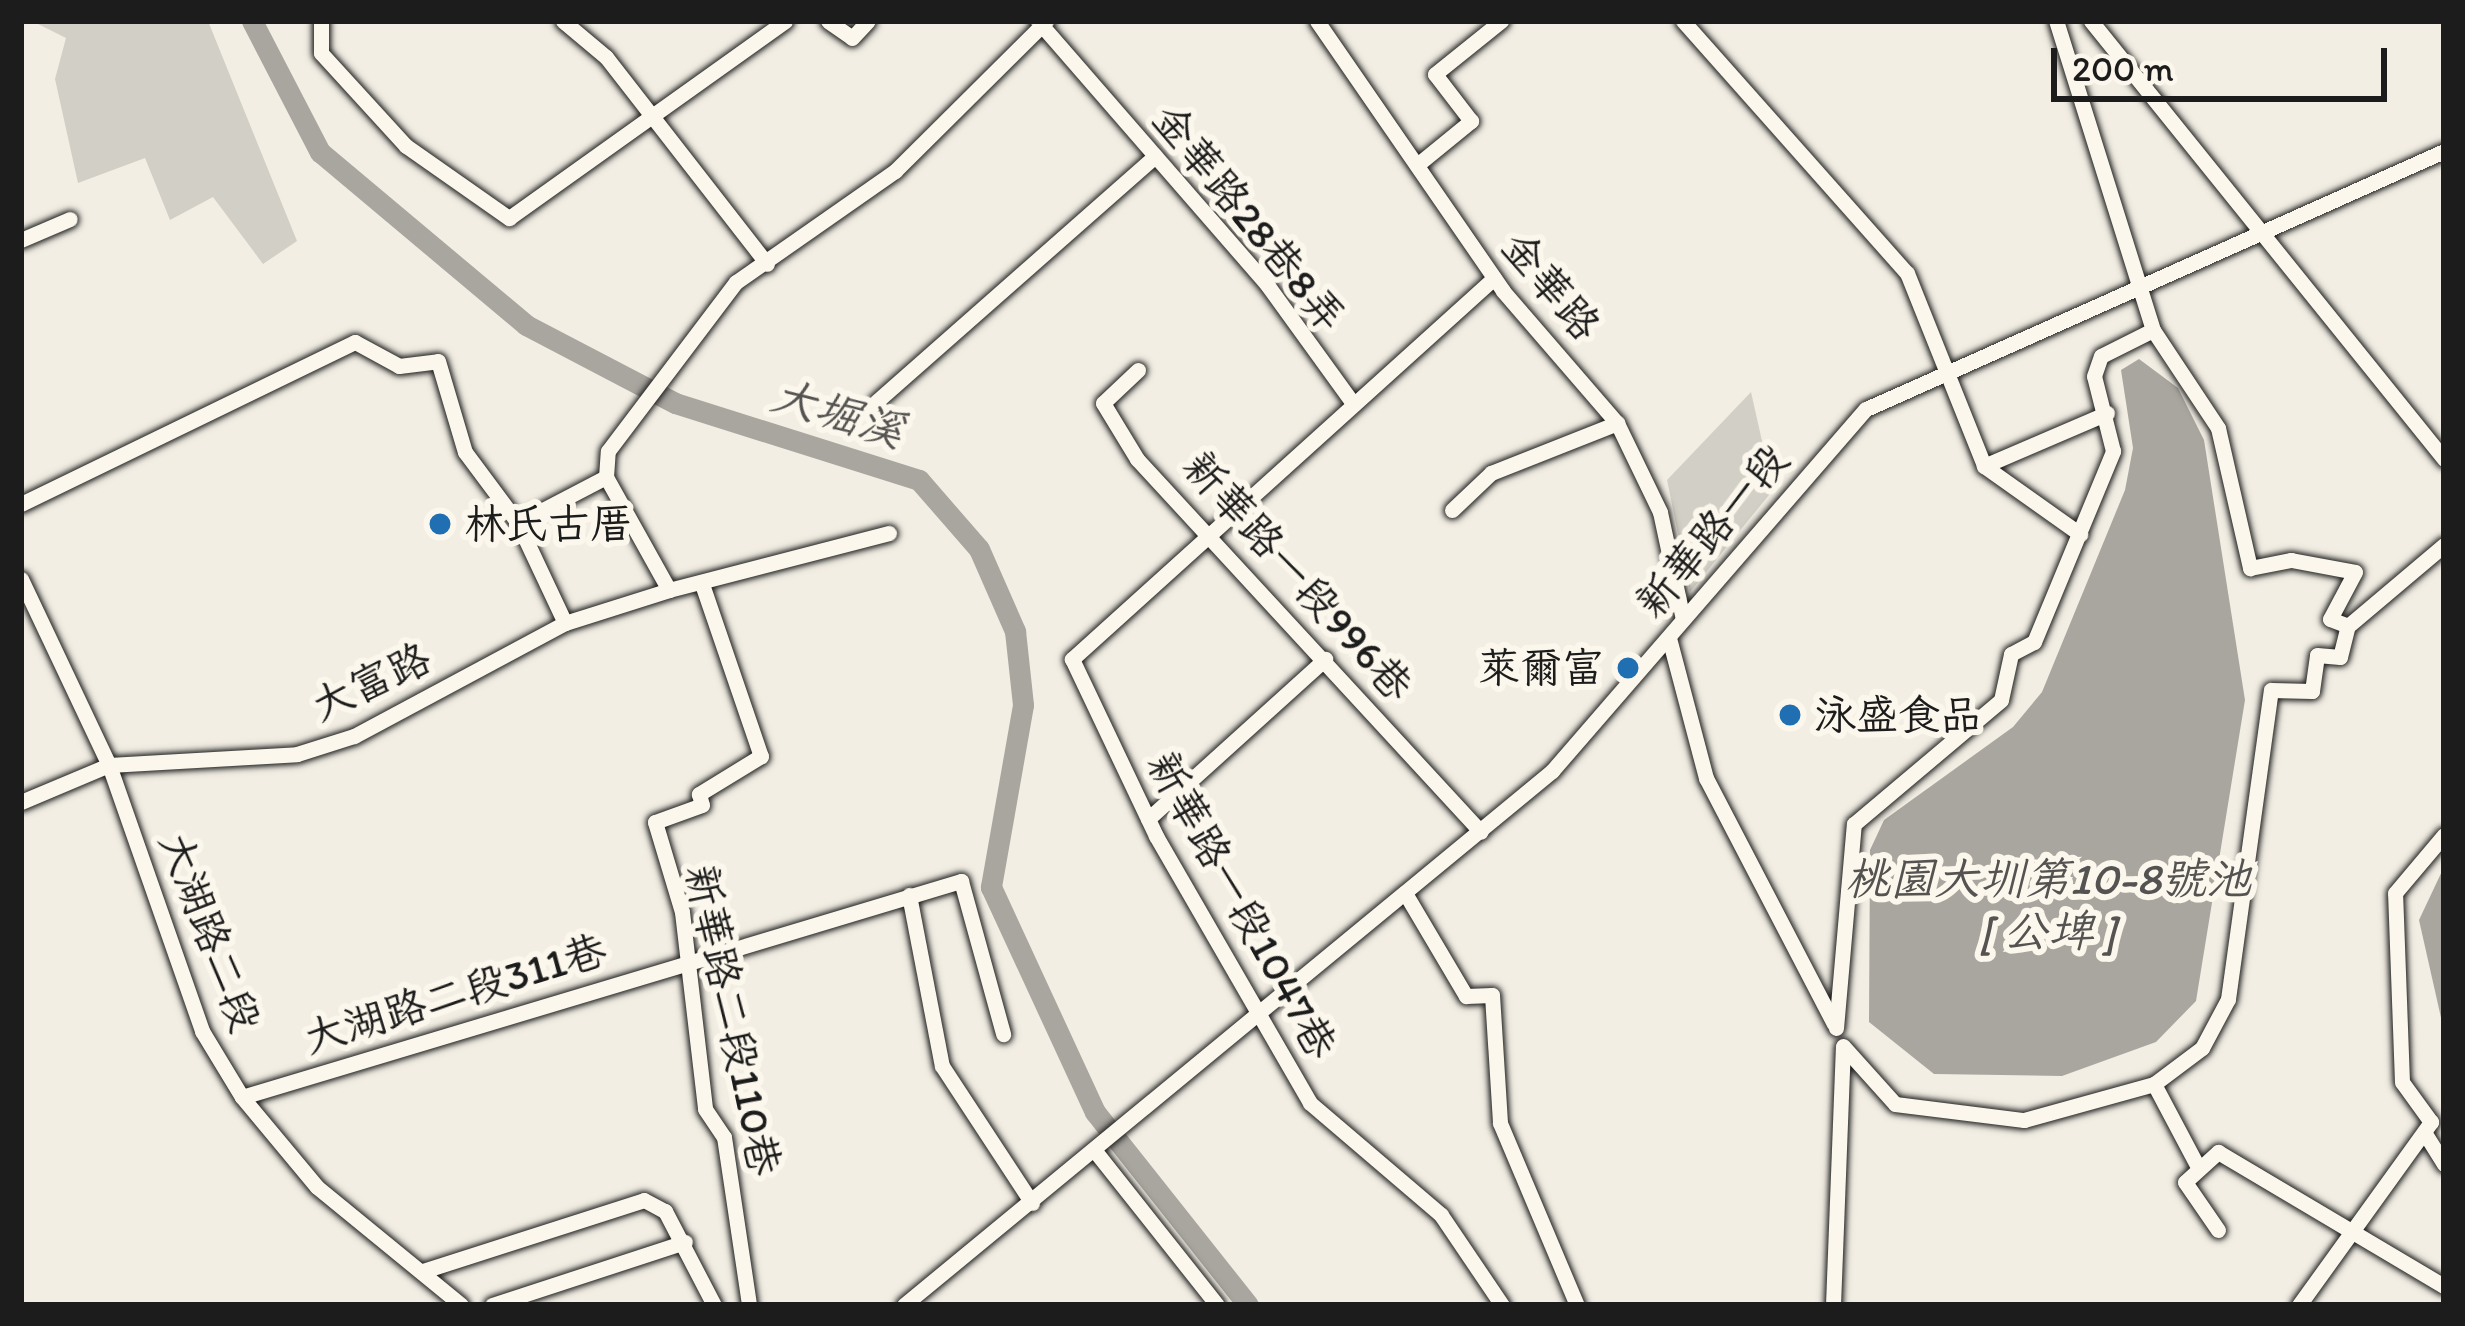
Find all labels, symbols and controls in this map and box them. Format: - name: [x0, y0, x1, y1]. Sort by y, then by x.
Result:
- scale bar: [2057, 24, 2393, 98]
- text: 200 m: [2072, 47, 2174, 90]
- street label: 金華路28巷8弄: [1142, 94, 1356, 342]
- street label: 金華路: [1491, 222, 1611, 350]
- water label: 大堀溪: [766, 367, 910, 459]
- street label: 新華路一段: [1625, 434, 1799, 628]
- street label: 新華路一段996巷: [1173, 441, 1423, 711]
- place label: 林氏古厝: [464, 499, 632, 549]
- marker: 林氏古厝: [427, 511, 453, 537]
- street label: 大富路: [303, 633, 439, 731]
- place label: 萊爾富: [1478, 643, 1604, 693]
- marker: 萊爾富: [1615, 655, 1641, 681]
- place label: 泳盛食品: [1814, 690, 1982, 740]
- marker: 泳盛食品: [1777, 702, 1803, 728]
- street label: 新華路一段1047巷: [1137, 743, 1347, 1067]
- street label: 大湖路二段: [149, 825, 271, 1039]
- water label: 桃園大圳第10-8號池 [ 公埤 ]: [1845, 852, 2251, 958]
- street label: 新華路二段110巷: [675, 860, 791, 1180]
- street label: 大湖路二段311巷: [298, 924, 612, 1064]

